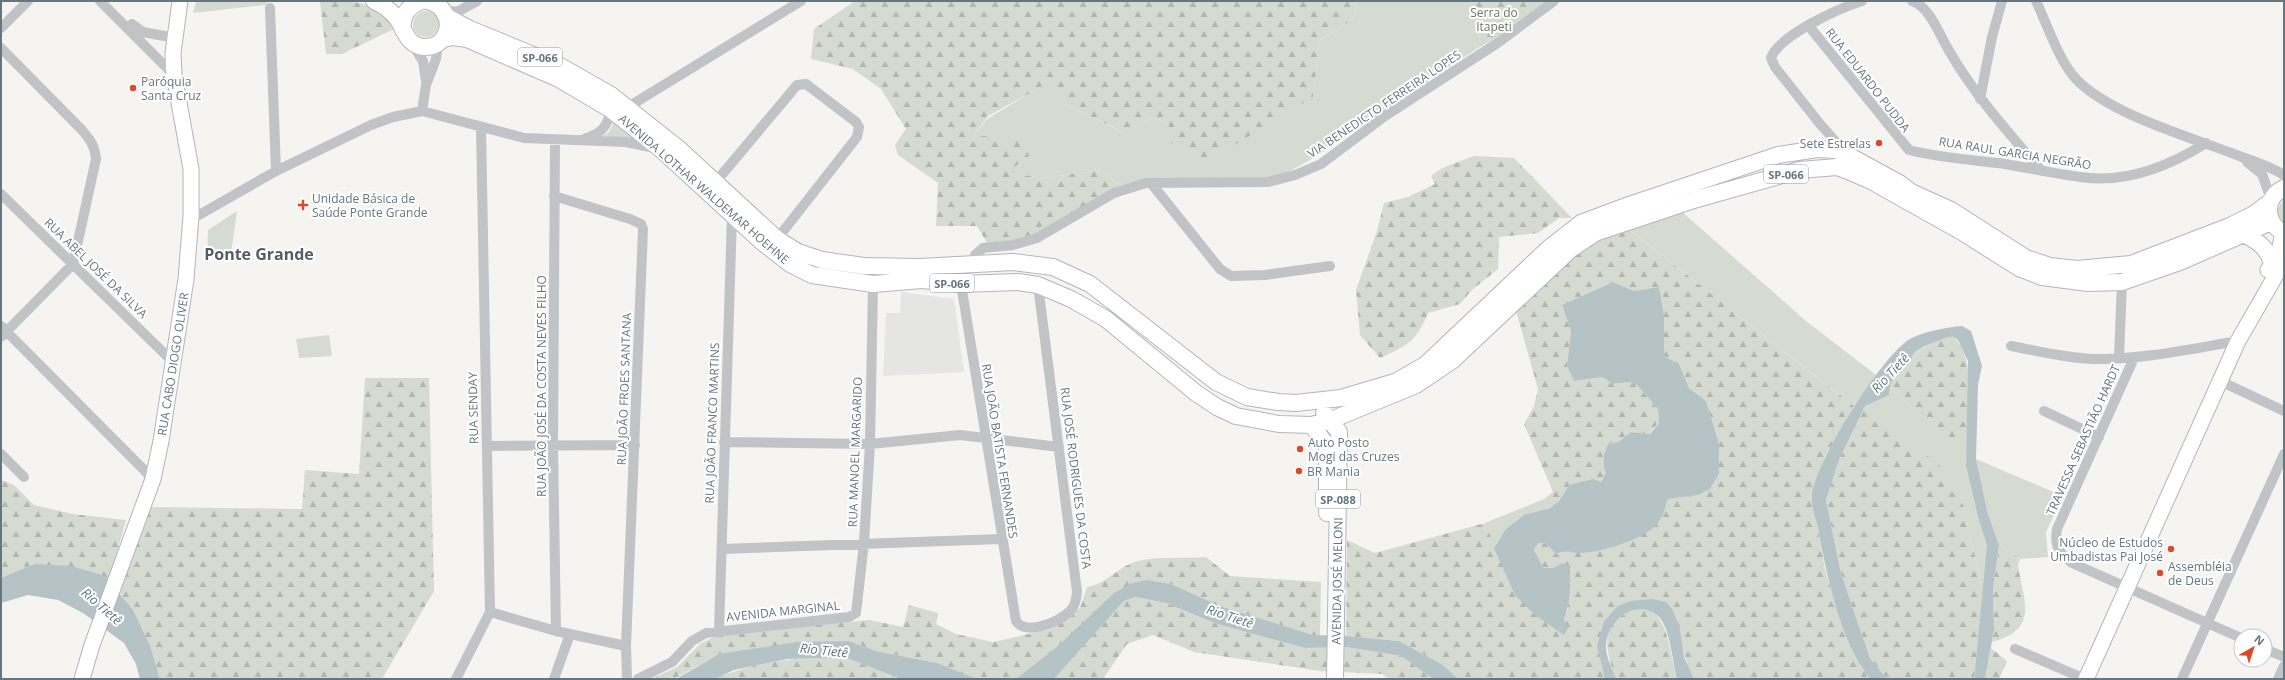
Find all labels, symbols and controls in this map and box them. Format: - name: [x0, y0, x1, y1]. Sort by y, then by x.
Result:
- park label: Serra do Itapeti: [1470, 4, 1518, 35]
- street label: RUA EDUARDO PUDDA: [1822, 24, 1914, 136]
- street label: VIA BENEDICTO FERREIRA LOPES: [1304, 46, 1464, 162]
- road number: SP-066: [518, 48, 562, 66]
- place label: Paróquia Santa Cruz: [141, 73, 201, 104]
- marker: Paróquia Santa Cruz: [128, 83, 138, 93]
- street label: AVENIDA LOTHAR WALDEMAR HOEHNE: [615, 110, 793, 268]
- street label: RUA RAUL GARCIA NEGRÃO: [1938, 133, 2092, 173]
- place label: Sete Estrelas: [1800, 135, 1871, 152]
- marker: Sete Estrelas: [1874, 138, 1884, 148]
- road number: SP-066: [1764, 165, 1808, 183]
- place label: Unidade Básica de Saúde Ponte Grande: [312, 190, 428, 221]
- marker: Unidade Básica de Saúde Ponte Grande: [297, 199, 309, 211]
- street label: RUA ABEL JOSÉ DA SILVA: [41, 214, 152, 322]
- district label: Ponte Grande: [204, 243, 314, 265]
- road number: SP-066: [930, 274, 974, 292]
- street label: RUA JOÃO JOSÉ DA COSTA NEVES FILHO: [533, 275, 550, 497]
- street label: RUA CABO DIOGO OLIVER: [153, 291, 193, 437]
- street label: RUA JOÃO FROES SANTANA: [613, 312, 635, 466]
- street label: RUA JOÃO FRANCO MARTINS: [701, 342, 723, 504]
- water label: Rio Tietê: [1867, 349, 1913, 397]
- street label: TRAVESSA SEBASTIÃO HARDT: [2042, 361, 2124, 518]
- street label: RUA JOÃO BATISTA FERNANDES: [978, 362, 1022, 540]
- street label: RUA SENDAY: [464, 371, 482, 444]
- street label: RUA MANOEL MARGARIDO: [844, 376, 866, 528]
- street label: RUA JOSÉ RODRIGUES DA COSTA: [1056, 386, 1096, 570]
- place label: Auto Posto Mogi das Cruzes: [1308, 434, 1400, 465]
- marker: Auto Posto Mogi das Cruzes: [1295, 444, 1305, 454]
- place label: BR Mania: [1307, 463, 1360, 480]
- marker: BR Mania: [1294, 466, 1304, 476]
- road number: SP-088: [1316, 490, 1360, 508]
- street label: AVENIDA JOSÉ MELONI: [1327, 517, 1347, 645]
- place label: Núcleo de Estudos Umbadistas Pai José: [2050, 534, 2163, 565]
- marker: Núcleo de Estudos Umbadistas Pai José: [2166, 544, 2176, 554]
- place label: Assembléia de Deus: [2168, 558, 2232, 589]
- marker: Assembléia de Deus: [2155, 568, 2165, 578]
- water label: Rio Tietê: [78, 583, 127, 629]
- street label: AVENIDA MARGINAL: [725, 597, 841, 625]
- water label: Rio Tietê: [1204, 600, 1256, 632]
- north arrow: [2233, 628, 2273, 668]
- text: N: [2251, 631, 2268, 648]
- water label: Rio Tietê: [799, 639, 850, 662]

